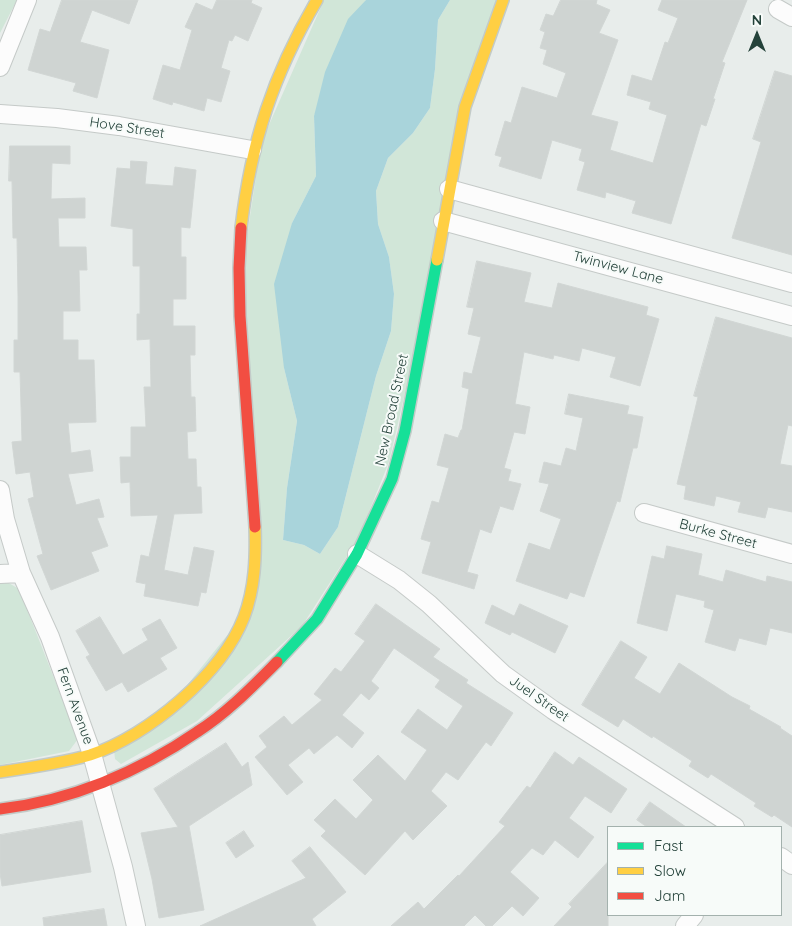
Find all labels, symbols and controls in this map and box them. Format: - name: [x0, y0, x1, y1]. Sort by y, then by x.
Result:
- north arrow: [732, 10, 782, 60]
- text: N: [752, 11, 762, 29]
- street label: Hove Street: [88, 114, 166, 142]
- street label: Twinview Lane: [571, 248, 665, 288]
- street label: New Broad Street: [372, 352, 412, 468]
- street label: Burke Street: [677, 516, 759, 552]
- street label: Fern Avenue: [53, 665, 97, 747]
- street label: Juel Street: [506, 672, 572, 726]
- legend: [607, 826, 782, 916]
- text: Fast: [654, 836, 683, 855]
- text: Slow: [654, 861, 686, 880]
- text: Jam: [654, 886, 685, 905]

